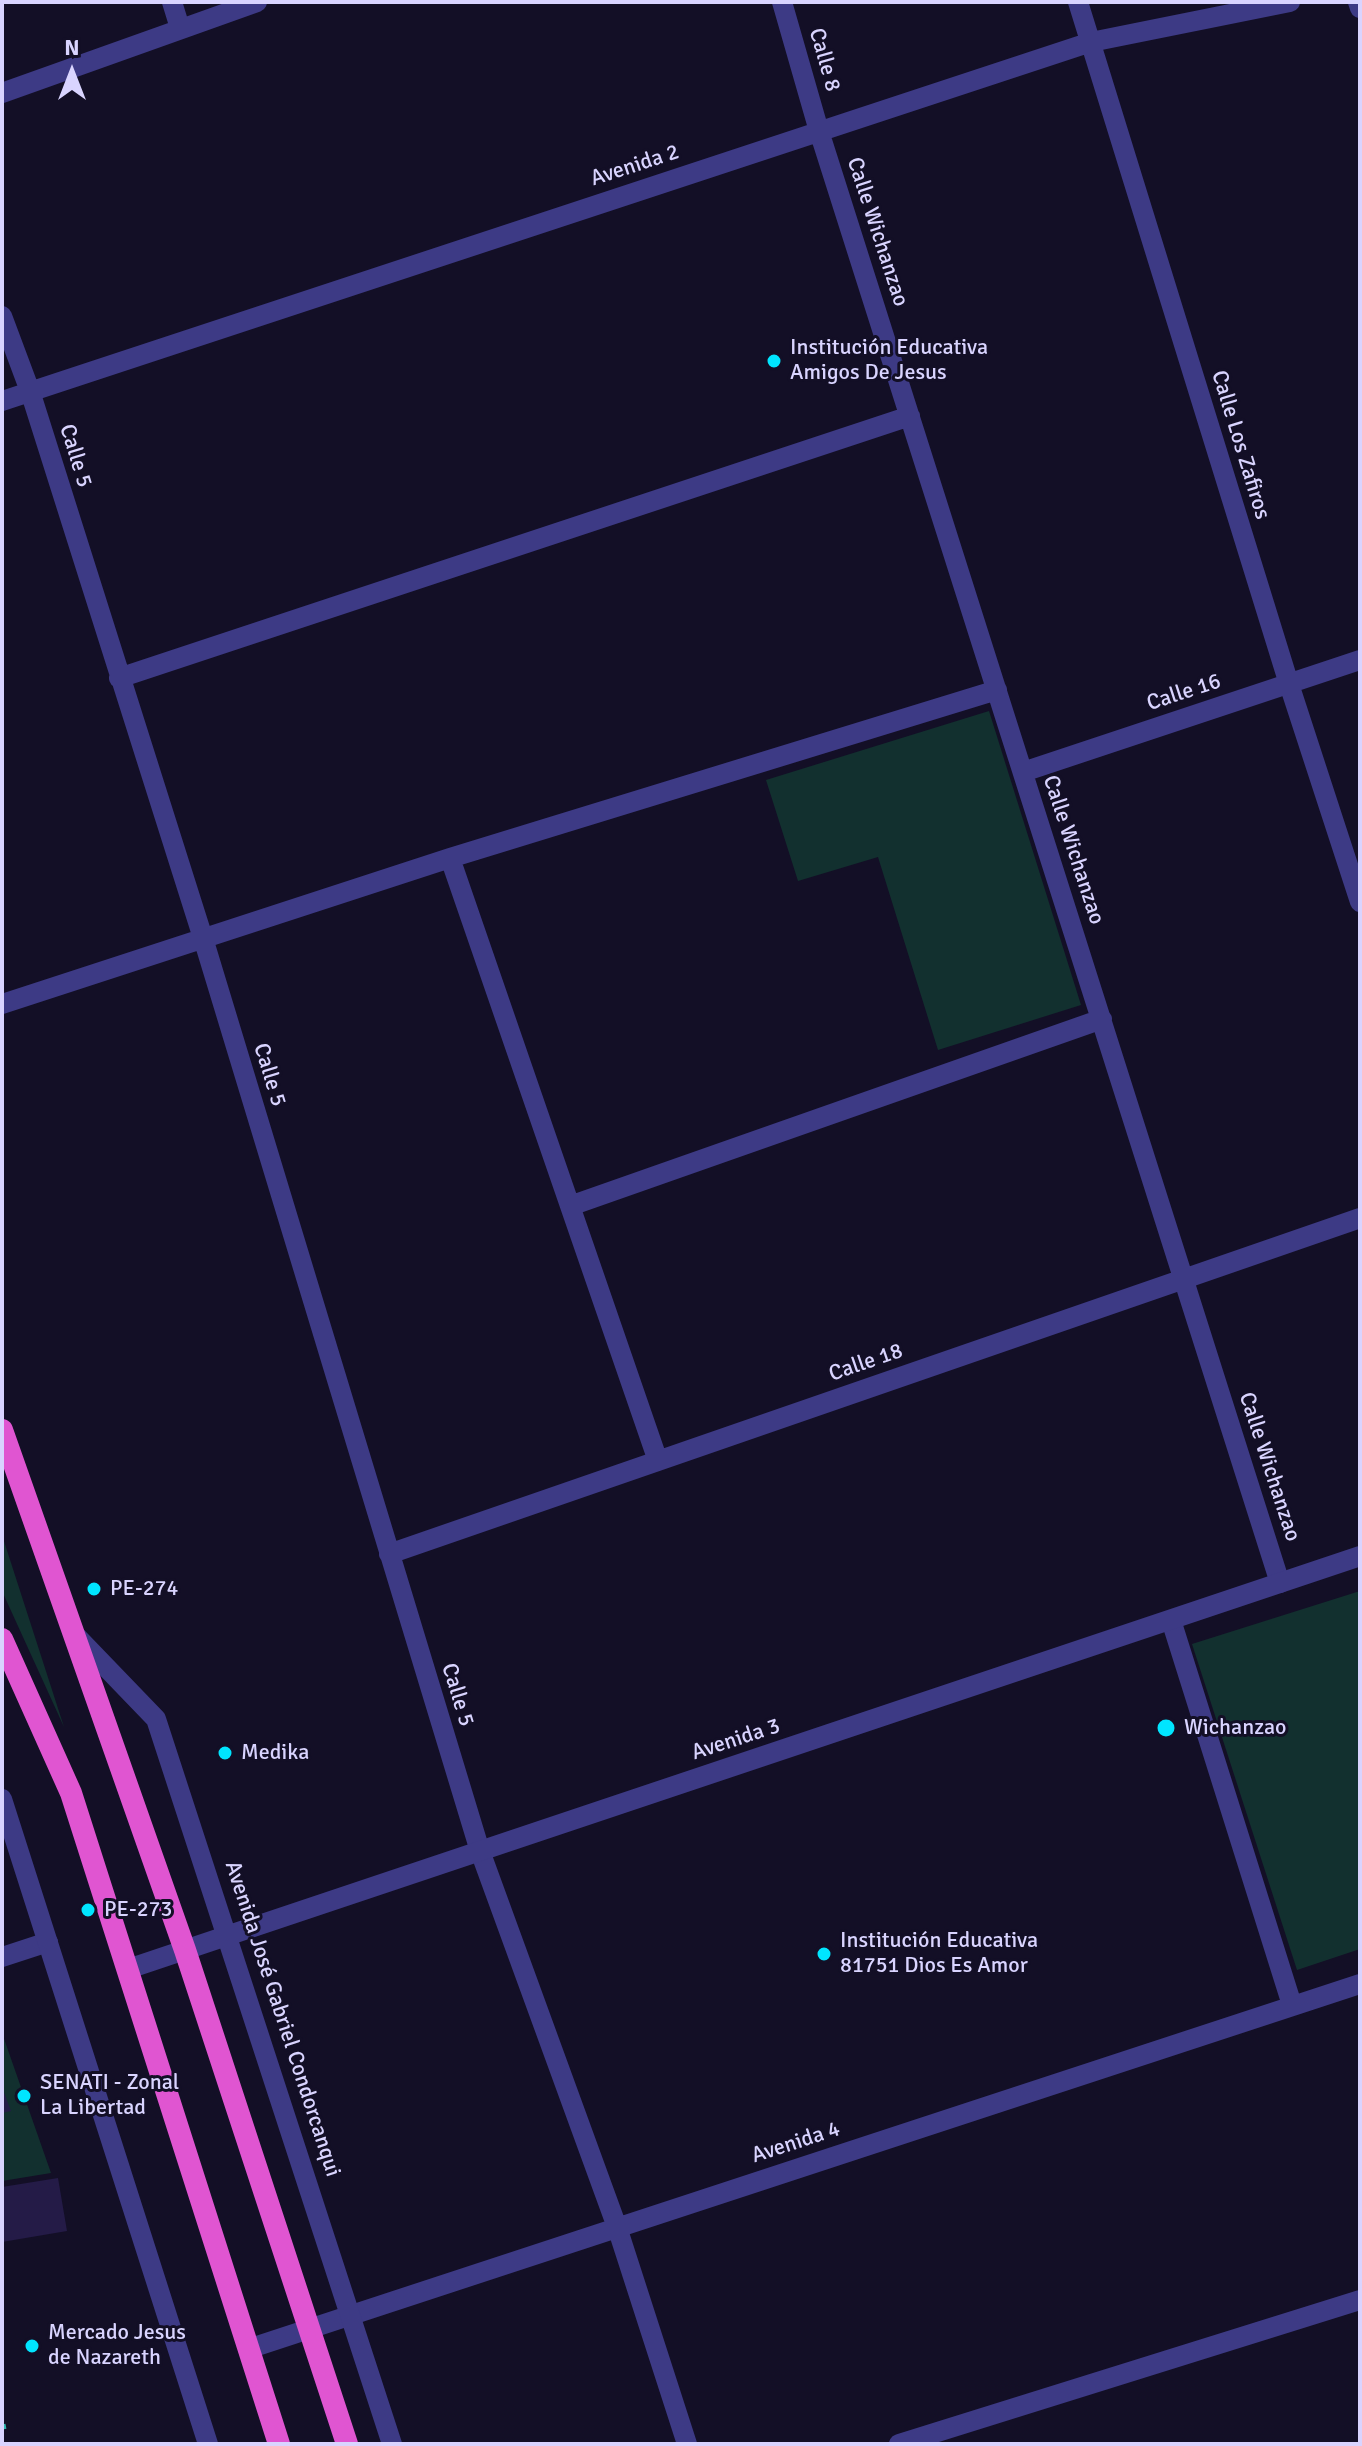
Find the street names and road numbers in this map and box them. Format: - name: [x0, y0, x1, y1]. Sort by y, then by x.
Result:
- street label: Calle 8: [802, 25, 846, 95]
- street label: Avenida 2: [587, 139, 683, 193]
- street label: Calle Wichanzao: [840, 154, 914, 310]
- street label: Calle Los Zafiros: [1205, 367, 1275, 523]
- street label: Calle 5: [53, 421, 97, 491]
- street label: Calle 16: [1144, 669, 1224, 717]
- street label: Calle Wichanzao: [1036, 772, 1110, 928]
- street label: Calle 5: [247, 1040, 291, 1110]
- street label: Calle 18: [826, 1338, 906, 1388]
- street label: Calle Wichanzao: [1232, 1389, 1306, 1545]
- street label: Calle 5: [435, 1660, 479, 1730]
- street label: Avenida 3: [688, 1713, 784, 1767]
- street label: Avenida José Gabriel Condorcanqui: [218, 1858, 346, 2180]
- street label: Avenida 4: [748, 2116, 844, 2170]

